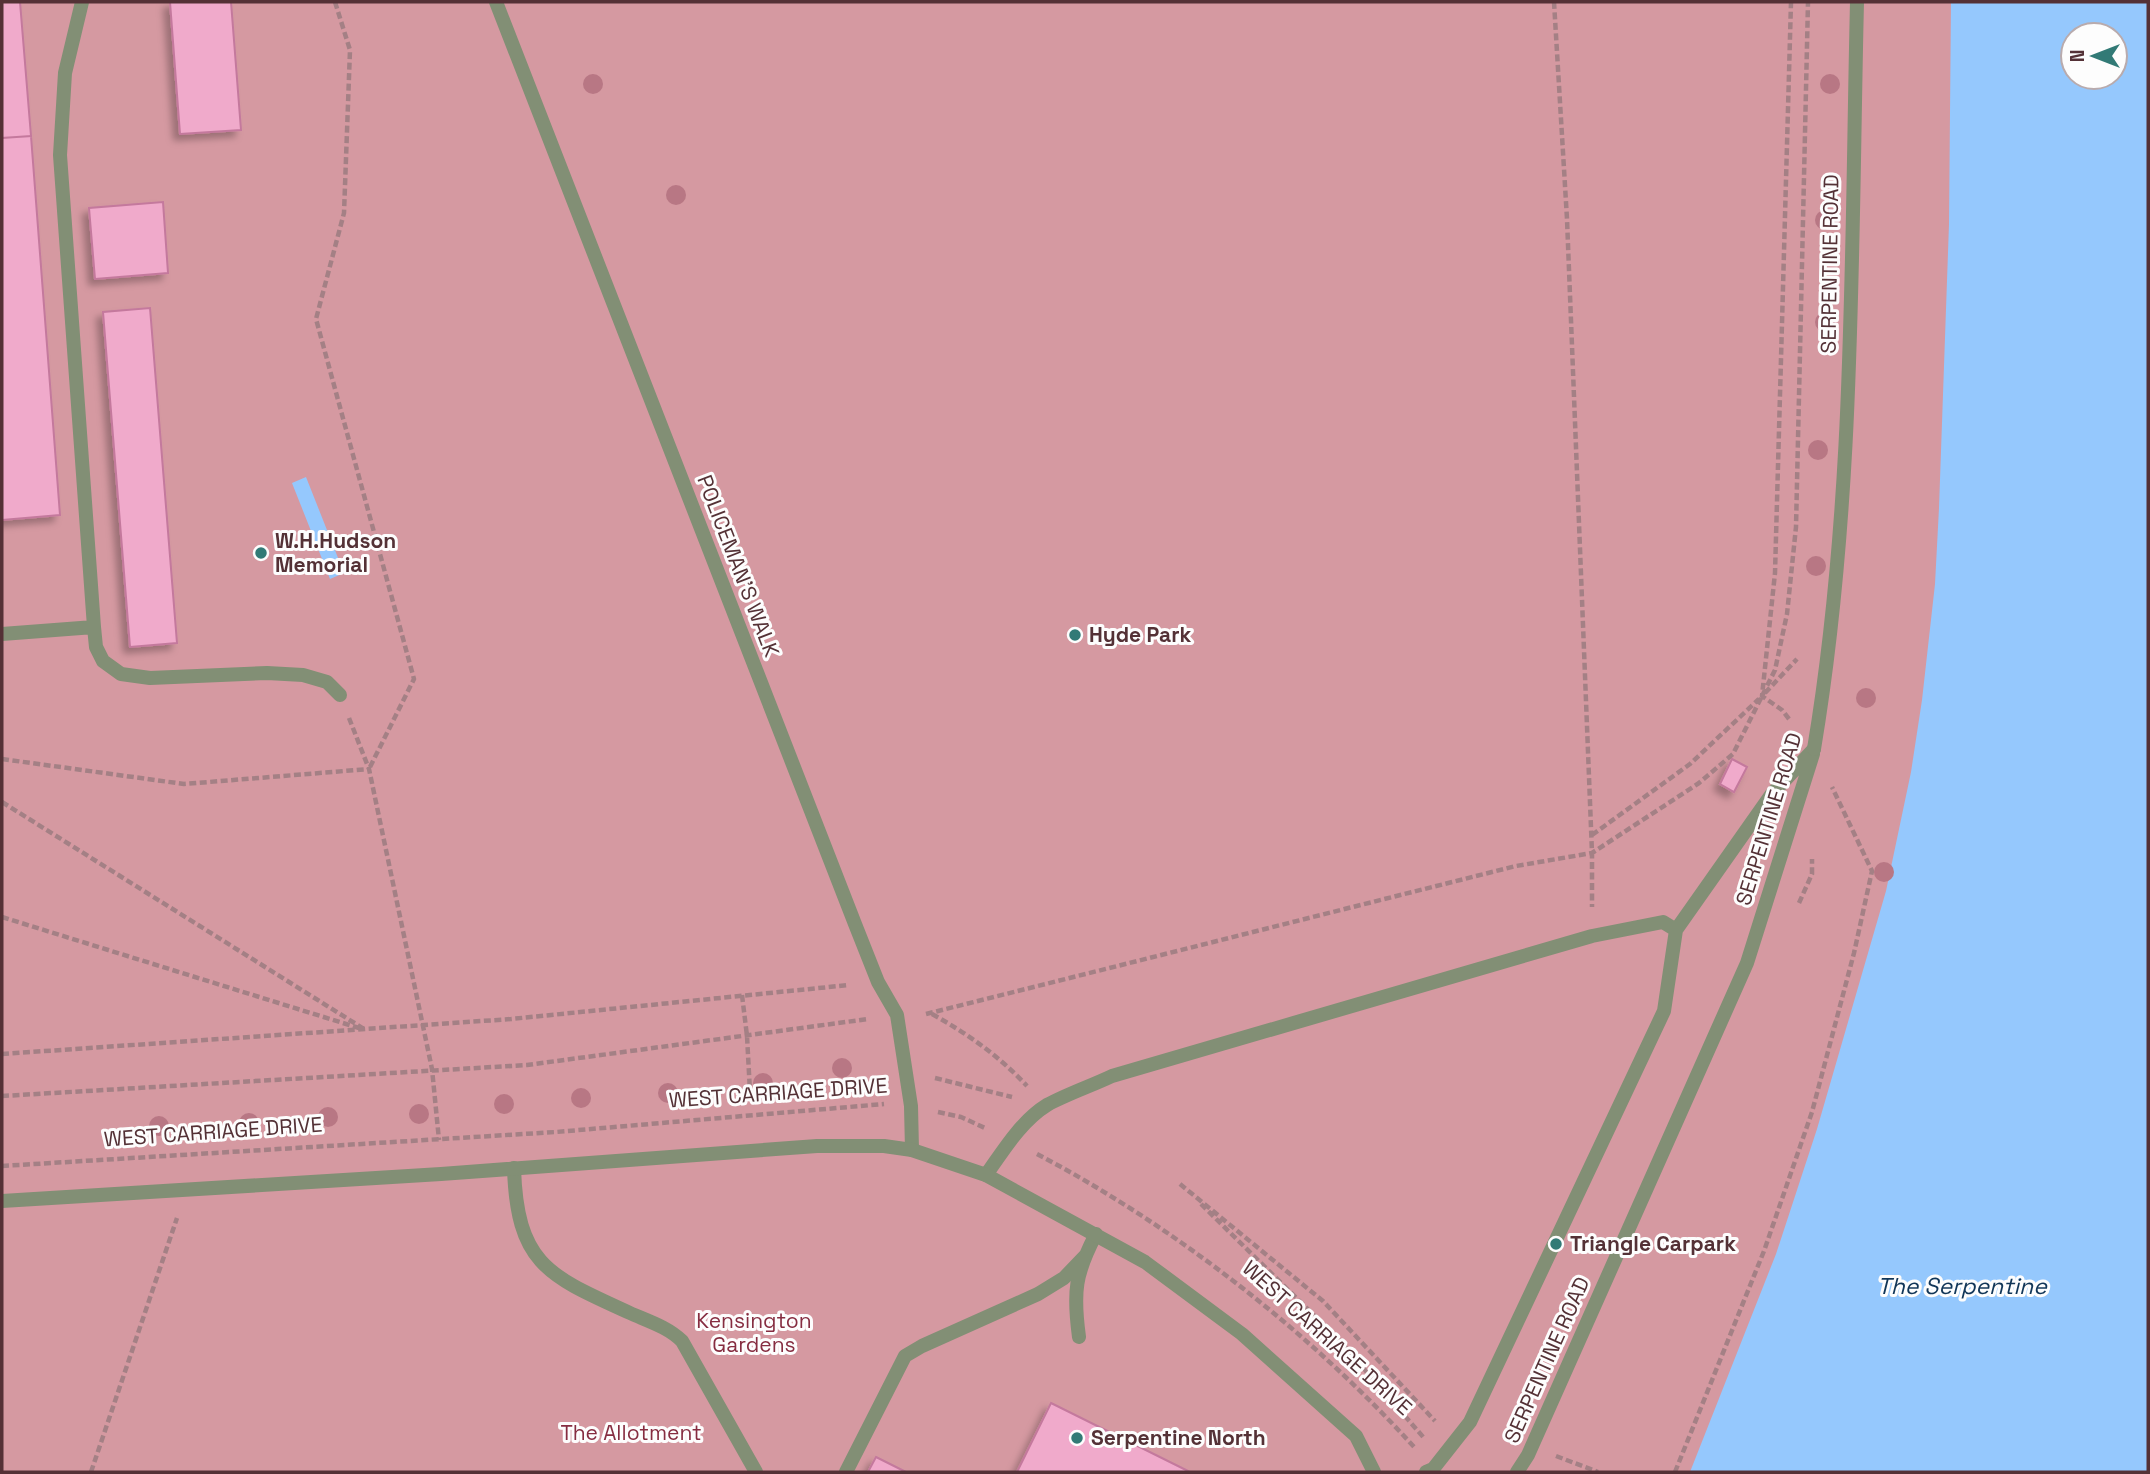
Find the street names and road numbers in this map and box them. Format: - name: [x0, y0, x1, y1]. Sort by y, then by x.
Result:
- street label: SERPENTINE ROAD: [1814, 174, 1845, 354]
- street label: POLICEMAN'S WALK: [691, 471, 786, 661]
- street label: SERPENTINE ROAD: [1729, 729, 1808, 909]
- street label: WEST CARRIAGE DRIVE: [668, 1071, 888, 1114]
- street label: WEST CARRIAGE DRIVE: [103, 1110, 323, 1153]
- street label: WEST CARRIAGE DRIVE: [1237, 1254, 1418, 1421]
- street label: SERPENTINE ROAD: [1498, 1272, 1595, 1447]

